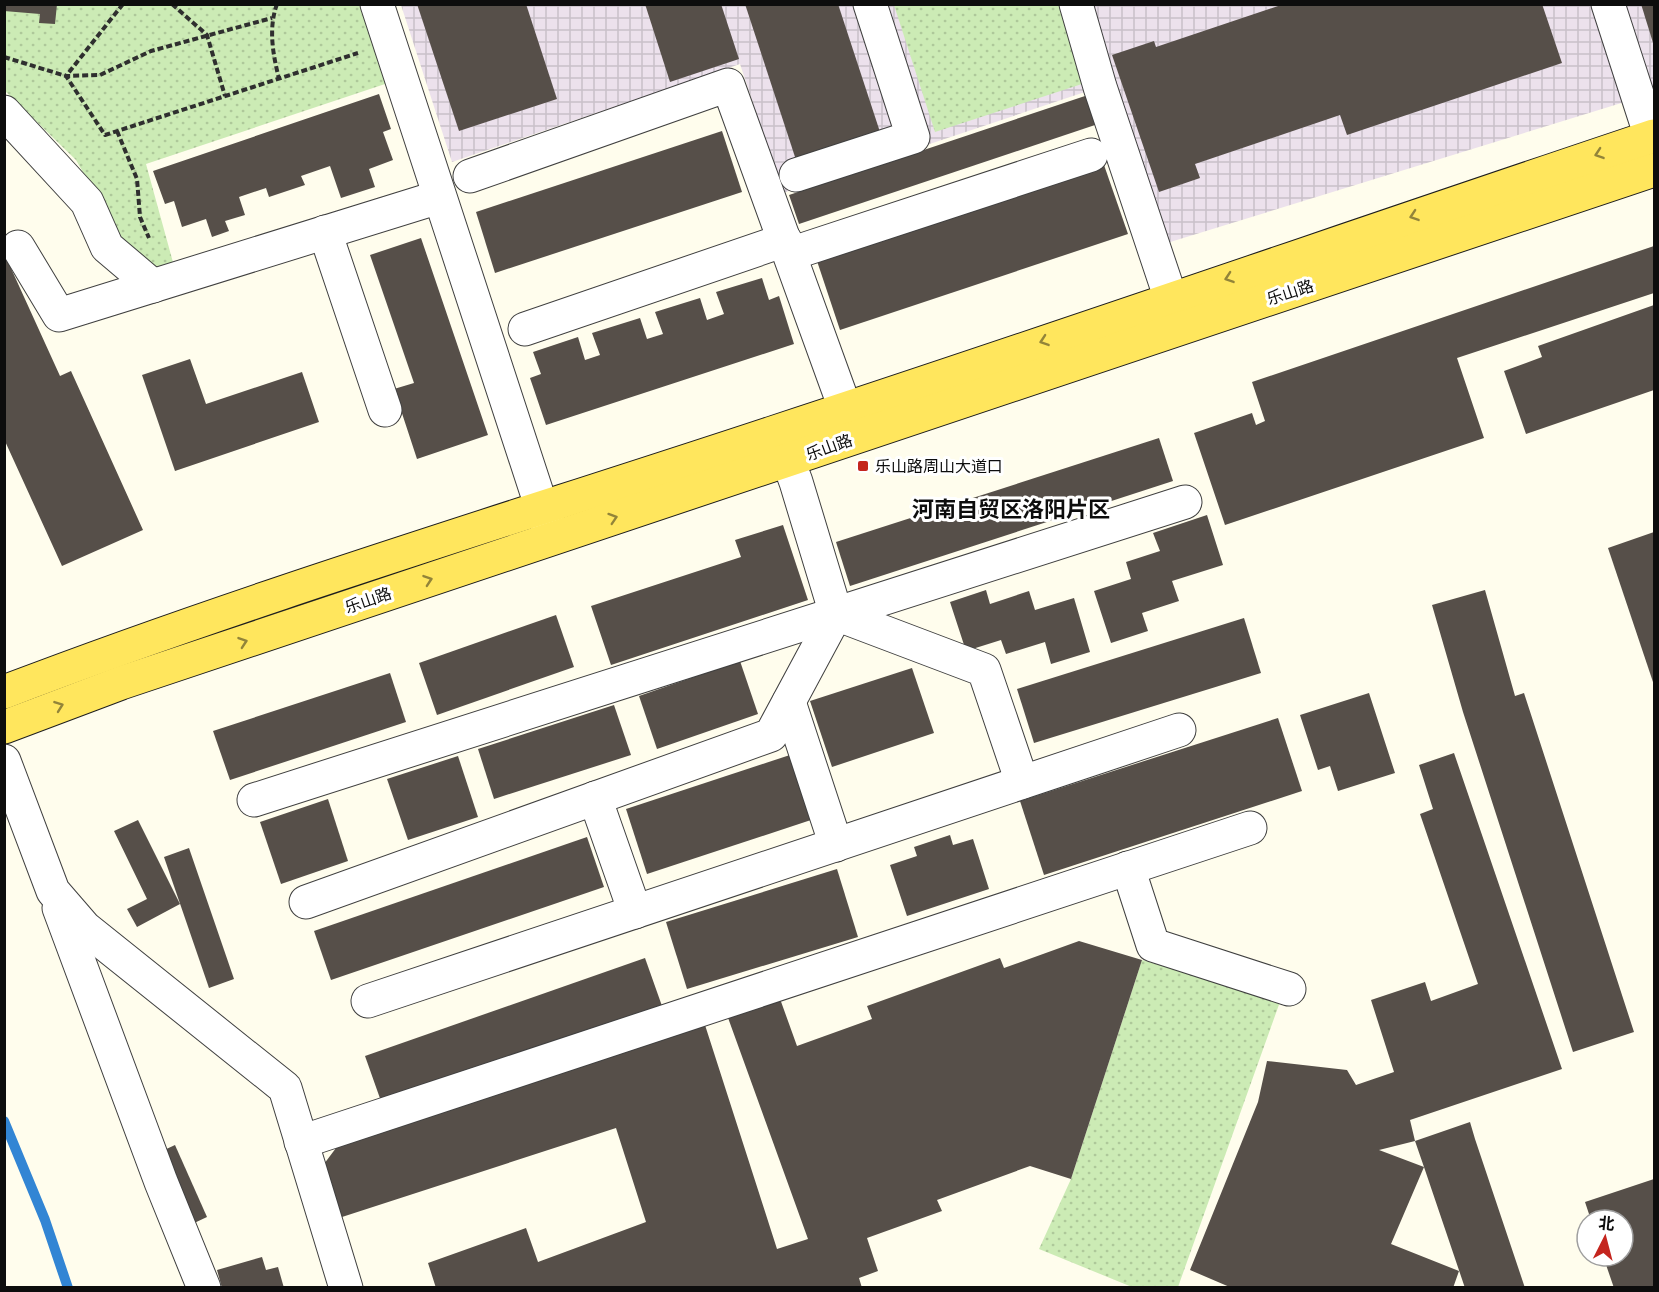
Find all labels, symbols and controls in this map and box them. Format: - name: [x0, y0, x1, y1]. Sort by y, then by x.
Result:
- one-way arrow: [1594, 147, 1605, 160]
- one-way arrow: [1409, 209, 1420, 222]
- one-way arrow: [1224, 271, 1235, 284]
- street label: 乐山路: [1264, 274, 1316, 310]
- one-way arrow: [1040, 333, 1050, 346]
- street label: 乐山路: [803, 428, 855, 466]
- place label: 乐山路周山大道口: [875, 455, 1003, 477]
- marker: 乐山路周山大道口: [856, 459, 870, 473]
- district label: 河南自贸区洛阳片区: [912, 493, 1110, 523]
- one-way arrow: [607, 513, 618, 526]
- one-way arrow: [422, 575, 433, 587]
- street label: 乐山路: [342, 582, 394, 618]
- one-way arrow: [237, 637, 248, 649]
- one-way arrow: [53, 701, 64, 713]
- north arrow: [1575, 1208, 1635, 1268]
- text: 北: [1597, 1211, 1616, 1235]

